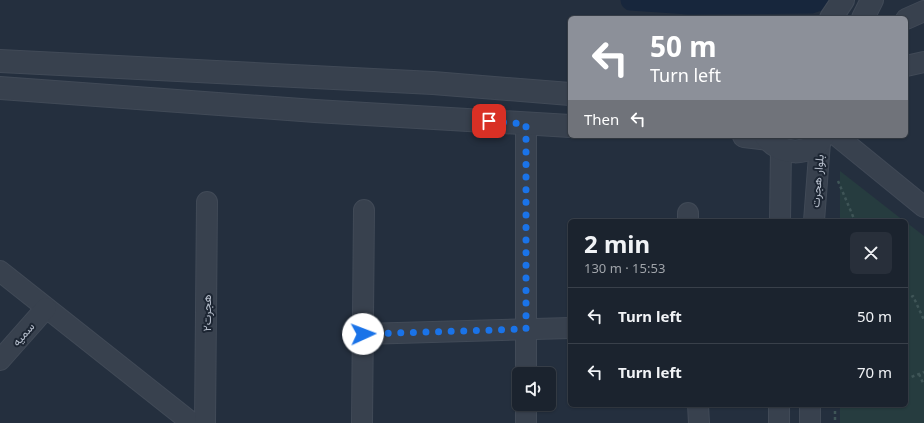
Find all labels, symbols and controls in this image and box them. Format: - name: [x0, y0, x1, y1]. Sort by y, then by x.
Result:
- text: 50 m: [650, 27, 717, 65]
- icon: left: [584, 32, 636, 84]
- text: Turn left: [650, 63, 721, 87]
- pin: [472, 104, 506, 138]
- icon: left: [627, 108, 649, 130]
- text: Then: [584, 109, 619, 129]
- icon: arrive: [478, 110, 500, 132]
- street label: بلوار هجرت: [806, 154, 828, 208]
- text: 2 min: [584, 227, 650, 260]
- button: close: [850, 232, 892, 274]
- text: 130 m · 15:53: [584, 259, 665, 277]
- street label: هجرت۲: [198, 295, 215, 332]
- icon: left: [584, 305, 606, 327]
- text: Turn left: [618, 306, 682, 326]
- text: 50 m: [857, 306, 892, 326]
- position arrow: [342, 313, 384, 355]
- street label: سمیه: [8, 318, 38, 350]
- icon: left: [584, 361, 606, 383]
- text: Turn left: [618, 362, 682, 382]
- text: 70 m: [857, 362, 892, 382]
- map controls: [512, 367, 556, 411]
- button: sound: [512, 367, 556, 411]

